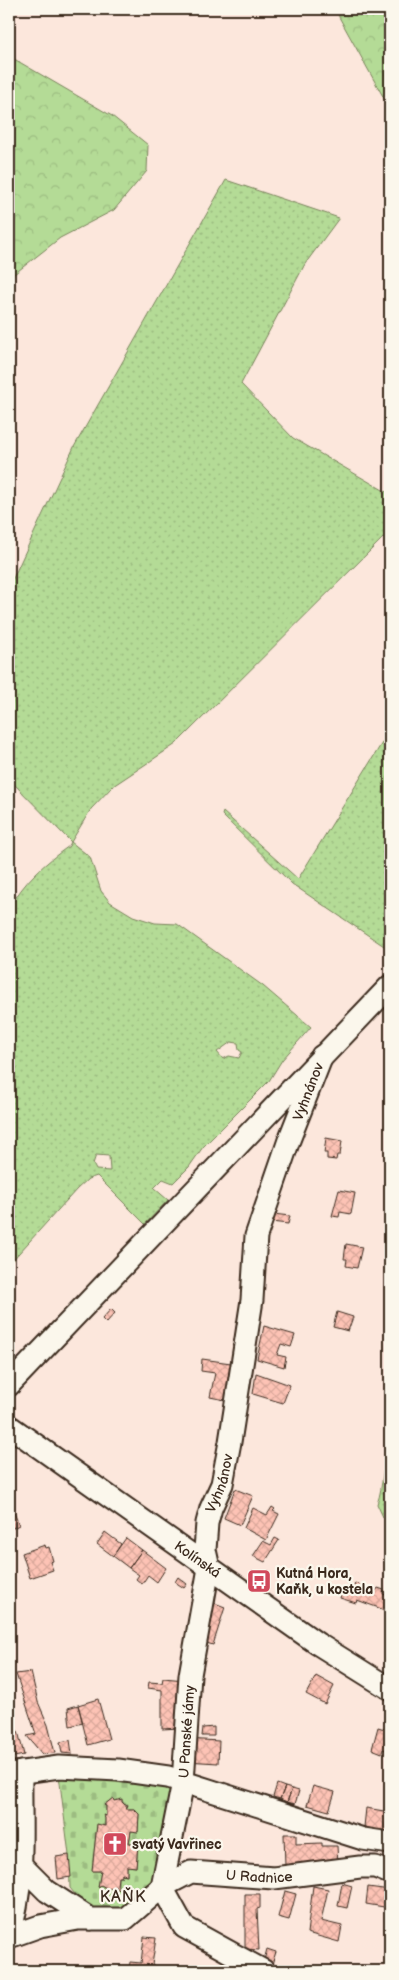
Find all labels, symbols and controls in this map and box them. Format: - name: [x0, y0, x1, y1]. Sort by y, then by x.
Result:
- street label: Vyhnánov: [289, 1060, 327, 1123]
- street label: Vyhnánov: [202, 1452, 236, 1515]
- street label: Kolínská: [171, 1537, 224, 1581]
- place label: Kutná Hora, Kaňk, u kostela: [276, 1565, 373, 1598]
- bus stop icon: Kutná Hora, Kaňk, u kostela: [246, 1568, 272, 1594]
- street label: U Panské jámy: [175, 1684, 198, 1779]
- church icon: svatý Vavřinec: [102, 1831, 128, 1857]
- place label: svatý Vavřinec: [132, 1836, 222, 1853]
- street label: U Radnice: [225, 1866, 294, 1886]
- district label: KAŇK: [100, 1887, 146, 1907]

